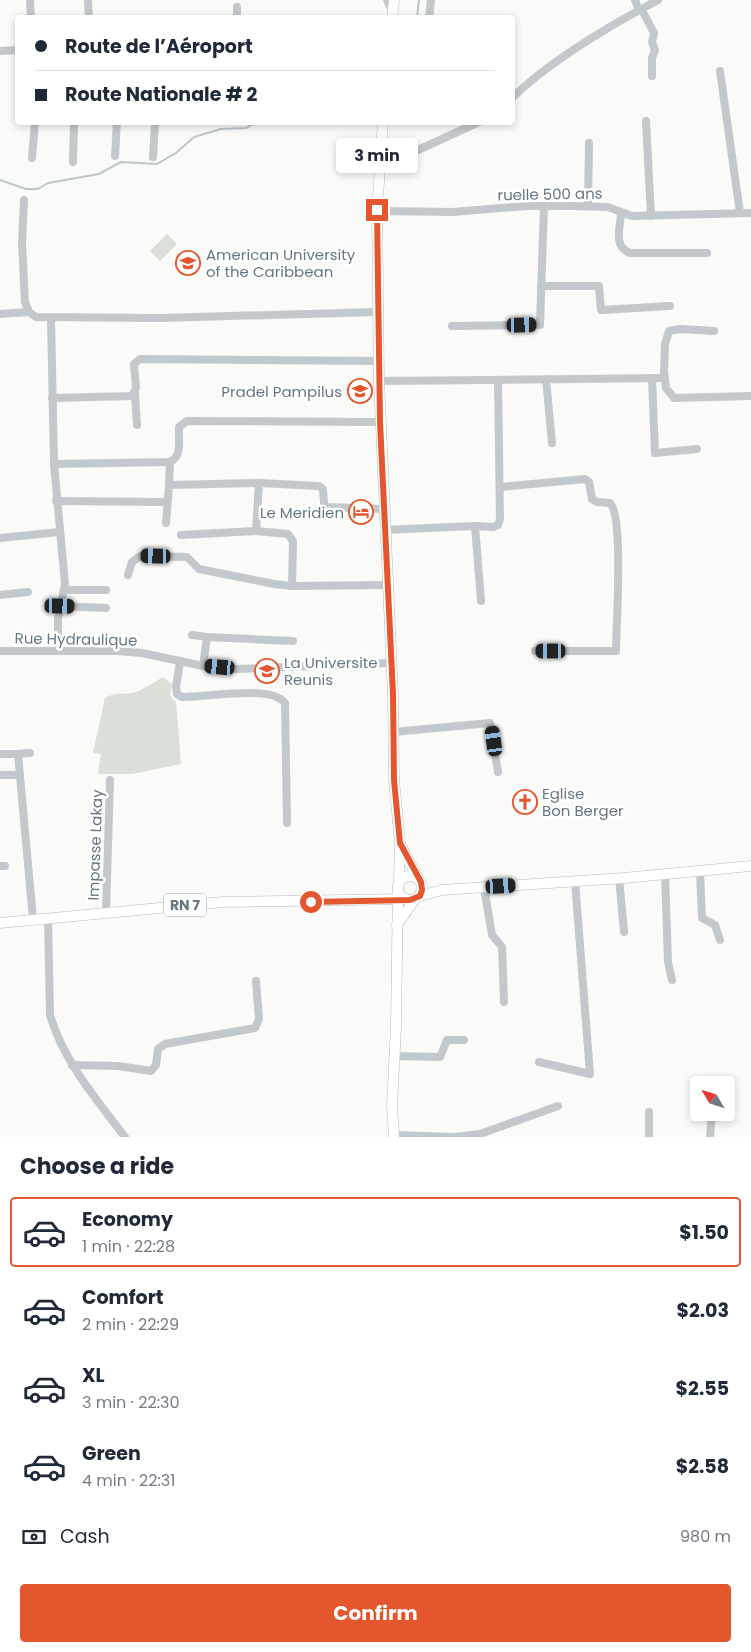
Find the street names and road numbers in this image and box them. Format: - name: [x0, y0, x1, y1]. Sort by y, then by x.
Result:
- street label: ruelle 500 ans: [497, 183, 603, 205]
- street label: Rue Hydraulique: [14, 627, 138, 651]
- street label: Impasse Lakay: [83, 788, 107, 901]
- road number: RN 7: [164, 894, 206, 916]

